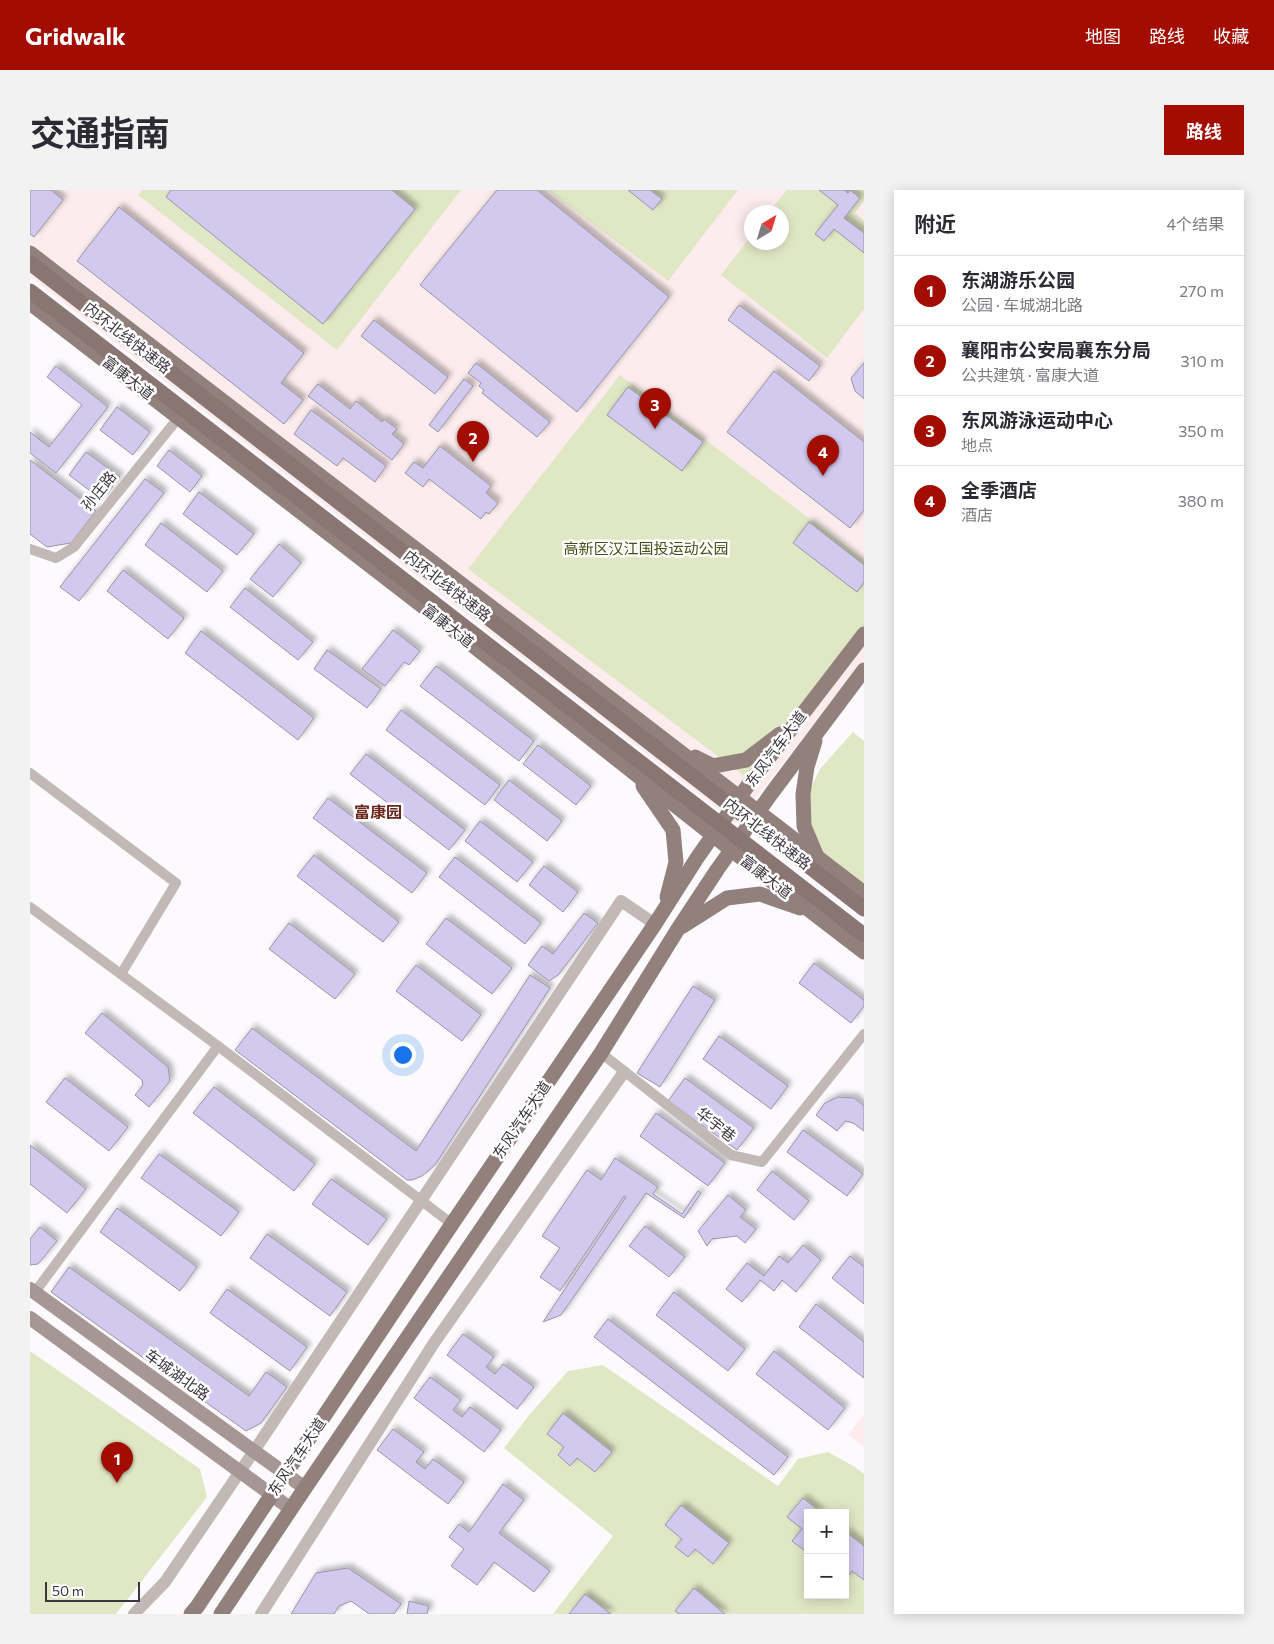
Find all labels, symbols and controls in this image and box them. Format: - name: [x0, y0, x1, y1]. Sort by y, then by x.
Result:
- text: Gridwalk: [25, 21, 126, 50]
- text: 地图: [1085, 25, 1121, 47]
- text: 路线: [1149, 25, 1185, 47]
- text: 收藏: [1213, 25, 1249, 47]
- button: 路线: [1164, 105, 1244, 155]
- text: 交通指南: [30, 110, 170, 153]
- north arrow: [744, 205, 789, 250]
- text: 附近: [914, 211, 956, 236]
- text: 4个结果: [1166, 214, 1224, 233]
- text: 东湖游乐公园: [961, 268, 1075, 291]
- text: 1: [926, 281, 934, 300]
- text: 270 m: [1179, 281, 1224, 300]
- text: 公园 · 车城湖北路: [961, 295, 1083, 314]
- street label: 内环北线快速路: [81, 298, 175, 377]
- text: 襄阳市公安局襄东分局: [961, 338, 1151, 361]
- text: 2: [925, 351, 935, 370]
- text: 310 m: [1181, 351, 1224, 370]
- street label: 富康大道: [99, 352, 158, 403]
- text: 公共建筑 · 富康大道: [961, 365, 1099, 384]
- pin: 3: [639, 388, 671, 429]
- text: 东风游泳运动中心: [961, 408, 1113, 431]
- pin: 2: [457, 421, 489, 462]
- text: 3: [925, 421, 935, 440]
- text: 350 m: [1178, 421, 1224, 440]
- pin: 4: [807, 435, 839, 476]
- text: 地点: [961, 435, 993, 454]
- street label: 孙庄路: [77, 467, 119, 514]
- text: 全季酒店: [961, 478, 1037, 501]
- text: 4: [925, 491, 935, 510]
- text: 380 m: [1178, 491, 1224, 510]
- text: 酒店: [961, 505, 993, 524]
- park label: 高新区汉江国投运动公园: [563, 539, 729, 557]
- street label: 内环北线快速路: [401, 546, 495, 625]
- street label: 富康大道: [419, 600, 478, 651]
- street label: 东风汽车大道: [741, 707, 809, 790]
- street label: 内环北线快速路: [721, 794, 815, 873]
- district label: 富康园: [354, 802, 402, 821]
- street label: 富康大道: [737, 851, 796, 902]
- your location: [390, 1042, 416, 1068]
- street label: 东风汽车大道: [489, 1077, 554, 1162]
- street label: 华宇巷: [693, 1103, 740, 1145]
- street label: 车城湖北路: [142, 1345, 213, 1404]
- street label: 东风汽车大道: [264, 1414, 329, 1499]
- pin: 1: [101, 1442, 133, 1483]
- map controls: [804, 1509, 849, 1599]
- button: +: [804, 1509, 849, 1554]
- button: −: [804, 1554, 849, 1599]
- scale bar: [45, 1579, 140, 1602]
- text: 50 m: [52, 1582, 84, 1599]

